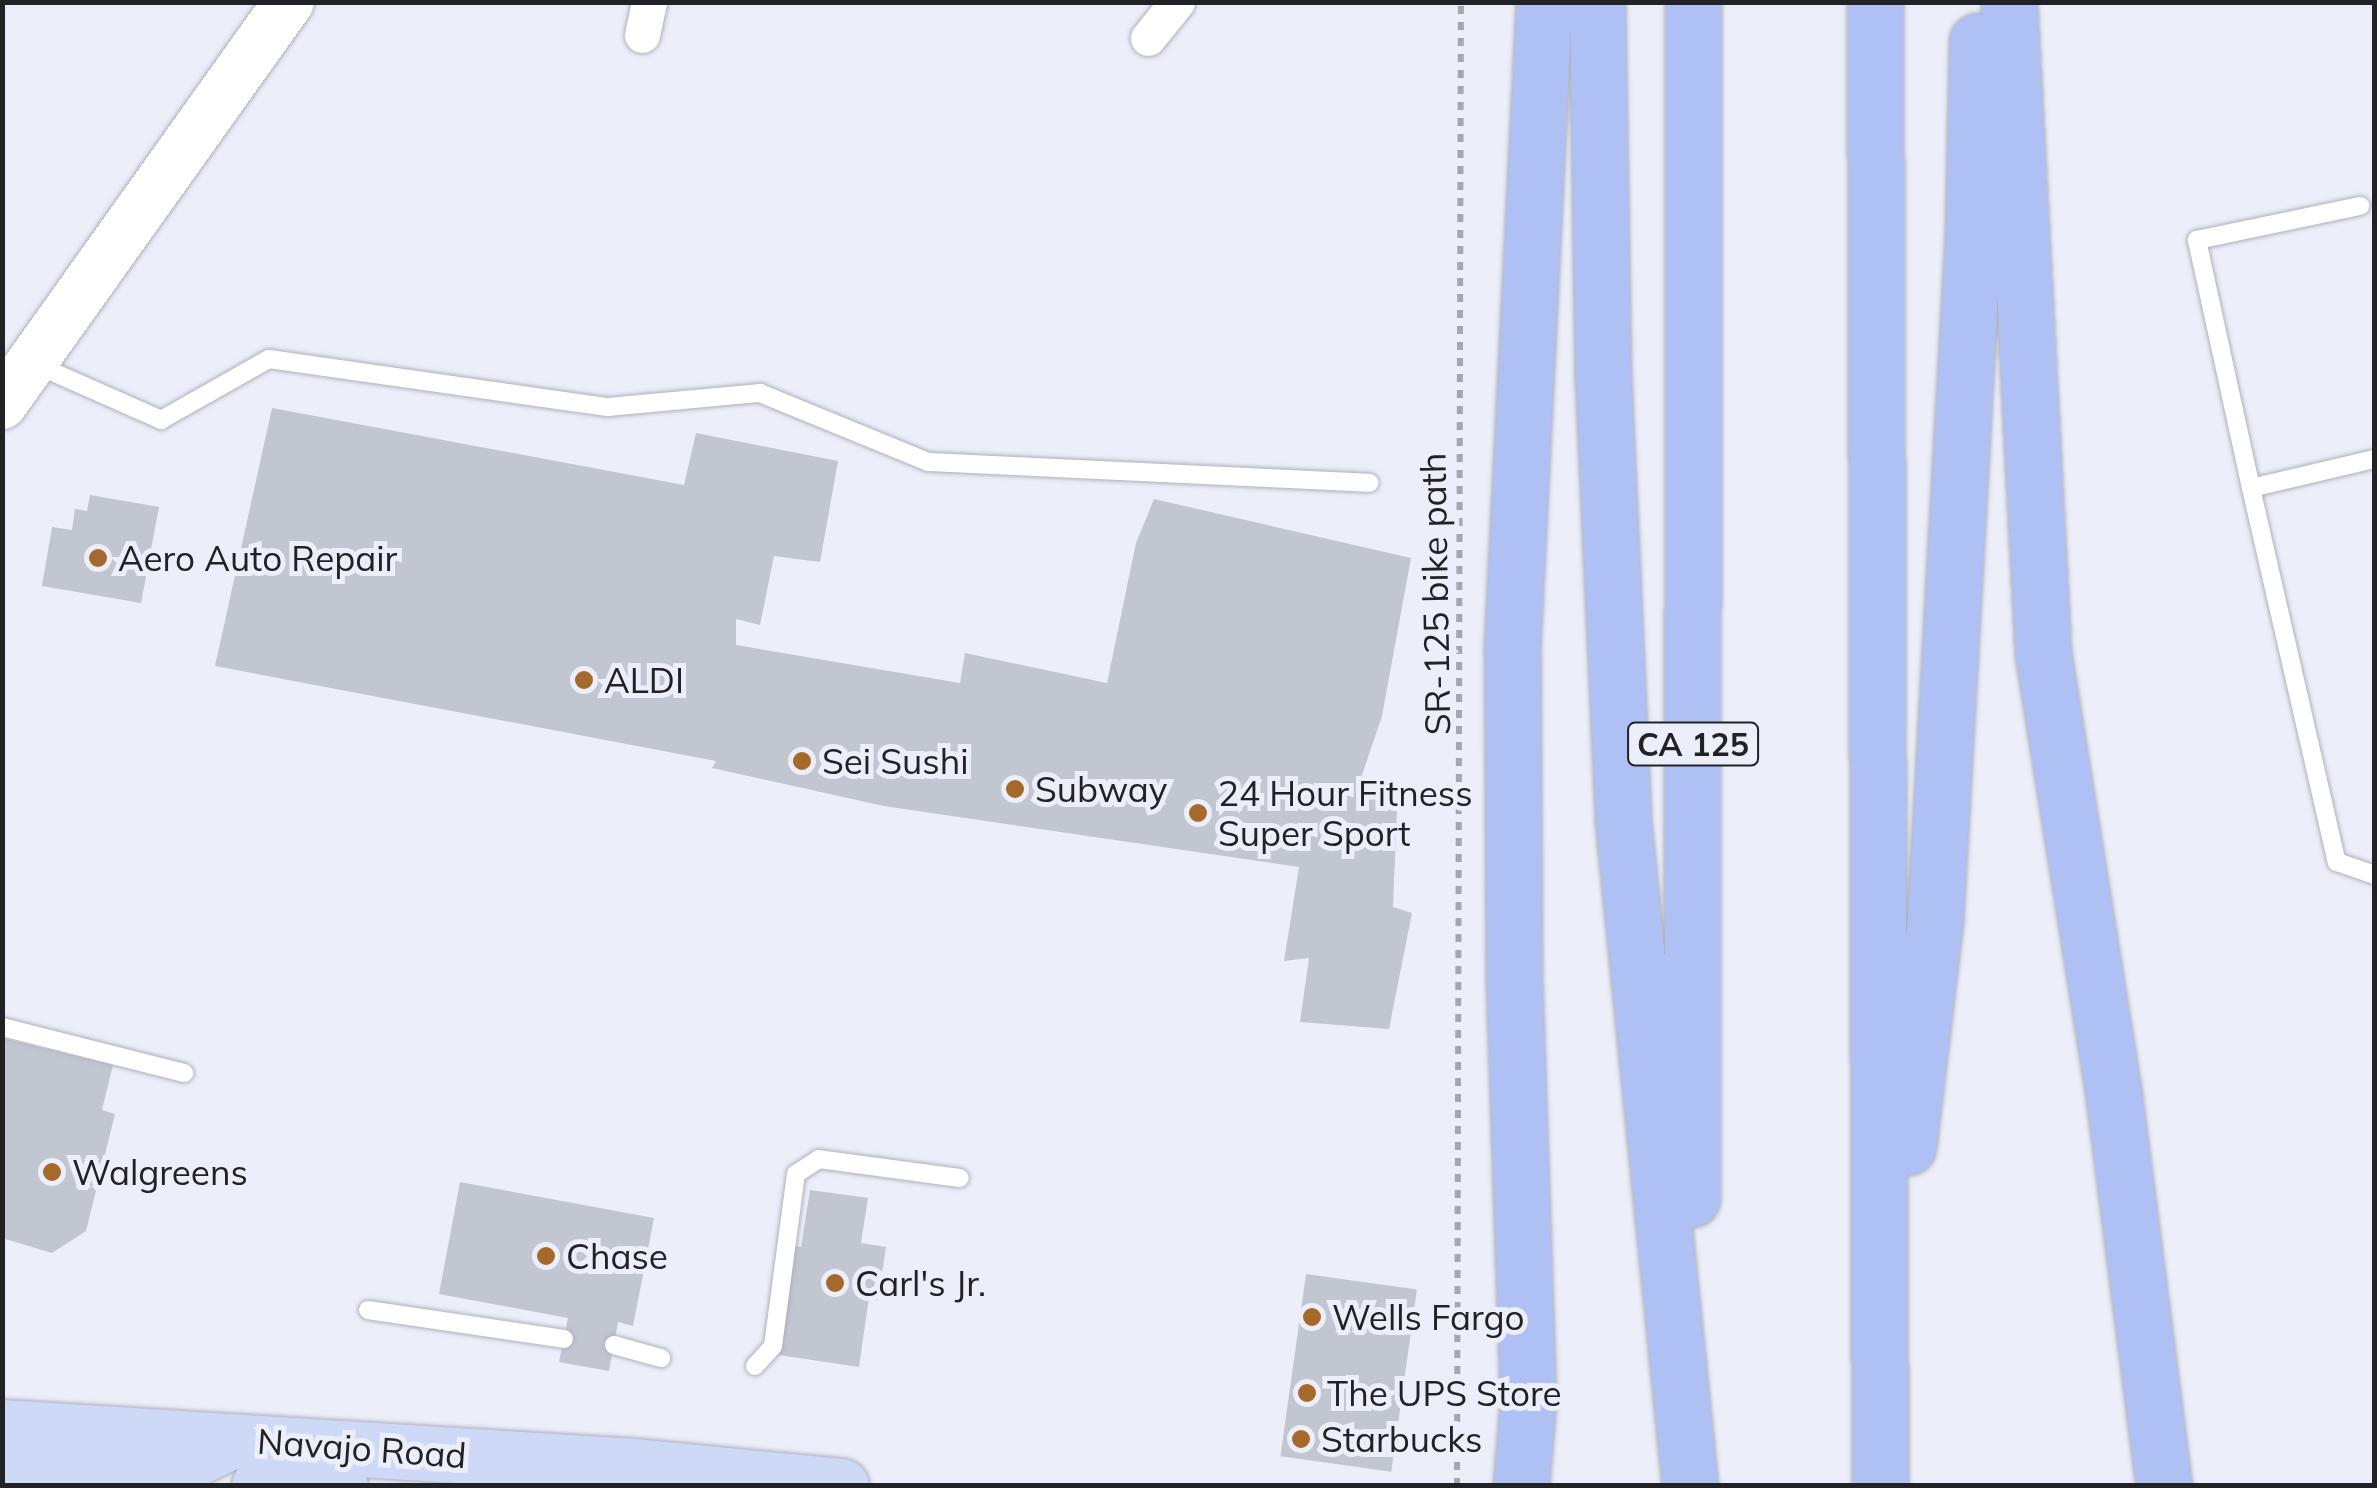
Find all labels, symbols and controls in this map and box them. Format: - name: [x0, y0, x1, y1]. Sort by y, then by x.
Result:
- street label: SR-125 bike path: [1412, 452, 1458, 736]
- place label: Aero Auto Repair: [118, 537, 397, 579]
- marker: Aero Auto Repair: [87, 547, 109, 569]
- place label: ALDI: [604, 659, 684, 701]
- marker: ALDI: [573, 669, 595, 691]
- road number: CA 125: [1626, 717, 1760, 771]
- place label: Sei Sushi: [822, 740, 969, 782]
- marker: Sei Sushi: [791, 750, 813, 772]
- place label: Subway: [1035, 768, 1167, 810]
- place label: 24 Hour Fitness Super Sport: [1218, 772, 1472, 854]
- marker: Subway: [1004, 778, 1026, 800]
- marker: 24 Hour Fitness Super Sport: [1187, 802, 1209, 824]
- place label: Walgreens: [72, 1151, 248, 1193]
- marker: Walgreens: [41, 1161, 63, 1183]
- place label: Chase: [566, 1235, 668, 1277]
- marker: Chase: [535, 1245, 557, 1267]
- place label: Carl's Jr.: [855, 1262, 986, 1304]
- marker: Carl's Jr.: [824, 1272, 846, 1294]
- place label: Wells Fargo: [1332, 1296, 1525, 1338]
- marker: Wells Fargo: [1301, 1306, 1323, 1328]
- place label: The UPS Store: [1327, 1372, 1561, 1414]
- marker: The UPS Store: [1296, 1382, 1318, 1404]
- place label: Starbucks: [1321, 1418, 1482, 1460]
- street label: Navajo Road: [256, 1420, 468, 1476]
- marker: Starbucks: [1290, 1428, 1312, 1450]

